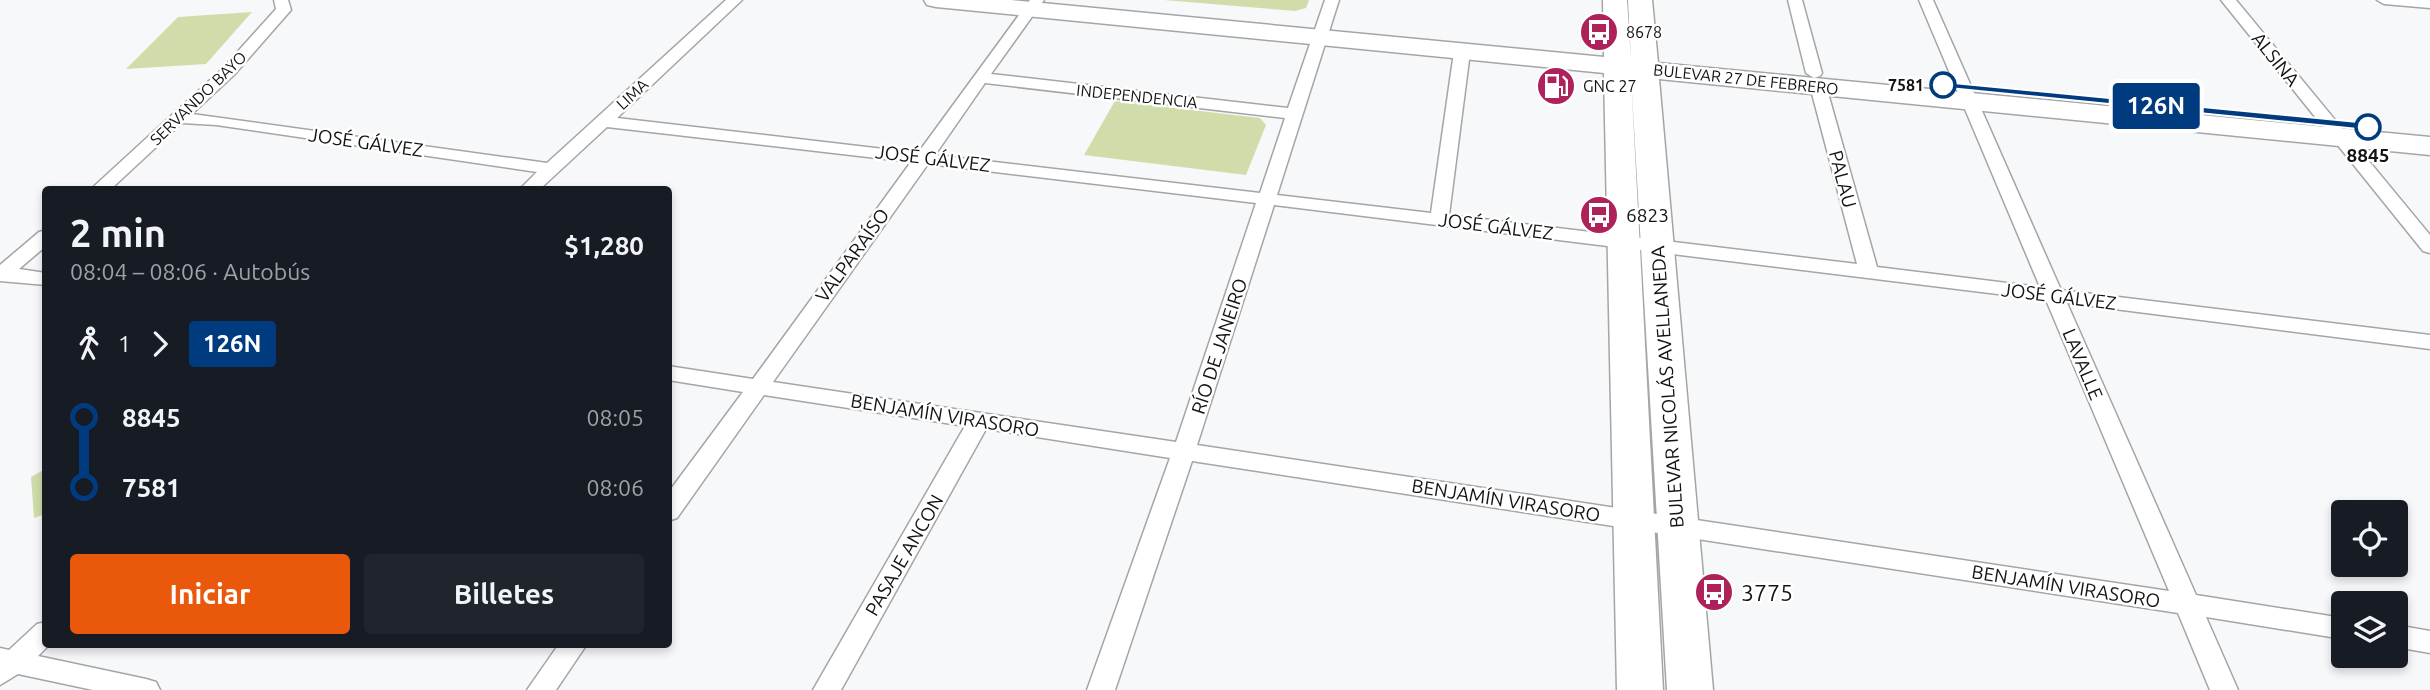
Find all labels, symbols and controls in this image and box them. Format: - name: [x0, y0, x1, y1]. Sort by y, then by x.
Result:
- bus stop icon: 8678: [1578, 11, 1620, 53]
- place label: 8678: [1626, 23, 1662, 41]
- street label: ALSINA: [2248, 28, 2305, 91]
- street label: SERVANDO BAYO: [146, 48, 250, 148]
- street label: BULEVAR 27 DE FEBRERO: [1652, 60, 1840, 98]
- fuel station icon: GNC 27: [1535, 65, 1577, 107]
- marker: 7581: [1930, 72, 1956, 98]
- street label: LIMA: [612, 75, 652, 113]
- place label: 7581: [1888, 76, 1924, 94]
- place label: GNC 27: [1583, 77, 1637, 95]
- street label: INDEPENDENCIA: [1076, 81, 1199, 111]
- line badge: 126N: [2107, 83, 2205, 129]
- text: 126N: [2127, 92, 2185, 119]
- marker: 8845: [2355, 114, 2381, 140]
- street label: JOSÉ GÁLVEZ: [307, 123, 425, 161]
- street label: JOSÉ GÁLVEZ: [874, 140, 992, 176]
- place label: 8845: [2347, 144, 2389, 166]
- street label: PALAU: [1825, 148, 1861, 210]
- bus stop icon: 6823: [1578, 194, 1620, 236]
- street label: VALPARAÍSO: [811, 204, 893, 306]
- place label: 6823: [1626, 204, 1669, 226]
- street label: JOSÉ GÁLVEZ: [1437, 208, 1555, 244]
- text: 2 min: [70, 212, 166, 254]
- text: $1,280: [564, 231, 644, 260]
- street label: BULEVAR NICOLÁS AVELLANEDA: [1646, 244, 1688, 529]
- text: 08:04 – 08:06 · Autobús: [70, 259, 310, 284]
- street label: RÍO DE JANEIRO: [1187, 275, 1251, 417]
- street label: JOSÉ GÁLVEZ: [2000, 278, 2118, 314]
- icon: walk: [70, 325, 108, 363]
- icon: forward: [141, 325, 179, 363]
- street label: LAVALLE: [2058, 325, 2108, 403]
- text: 126N: [203, 330, 262, 357]
- text: 1: [118, 331, 131, 356]
- street label: BENJAMÍN VIRASORO: [849, 389, 1041, 441]
- text: 8845: [122, 403, 181, 432]
- text: 08:05: [586, 405, 644, 430]
- text: 7581: [122, 473, 181, 502]
- street label: BENJAMÍN VIRASORO: [1410, 474, 1602, 526]
- text: 08:06: [586, 475, 644, 500]
- street label: PASAJE ANCON: [860, 491, 948, 619]
- map controls: [2331, 500, 2408, 668]
- button: locate: [2331, 500, 2408, 577]
- button: Iniciar: [70, 554, 350, 634]
- button: Billetes: [364, 554, 644, 634]
- street label: BENJAMÍN VIRASORO: [1970, 560, 2162, 612]
- bus stop icon: 3775: [1693, 571, 1735, 613]
- place label: 3775: [1741, 580, 1793, 605]
- button: layers: [2331, 591, 2408, 668]

